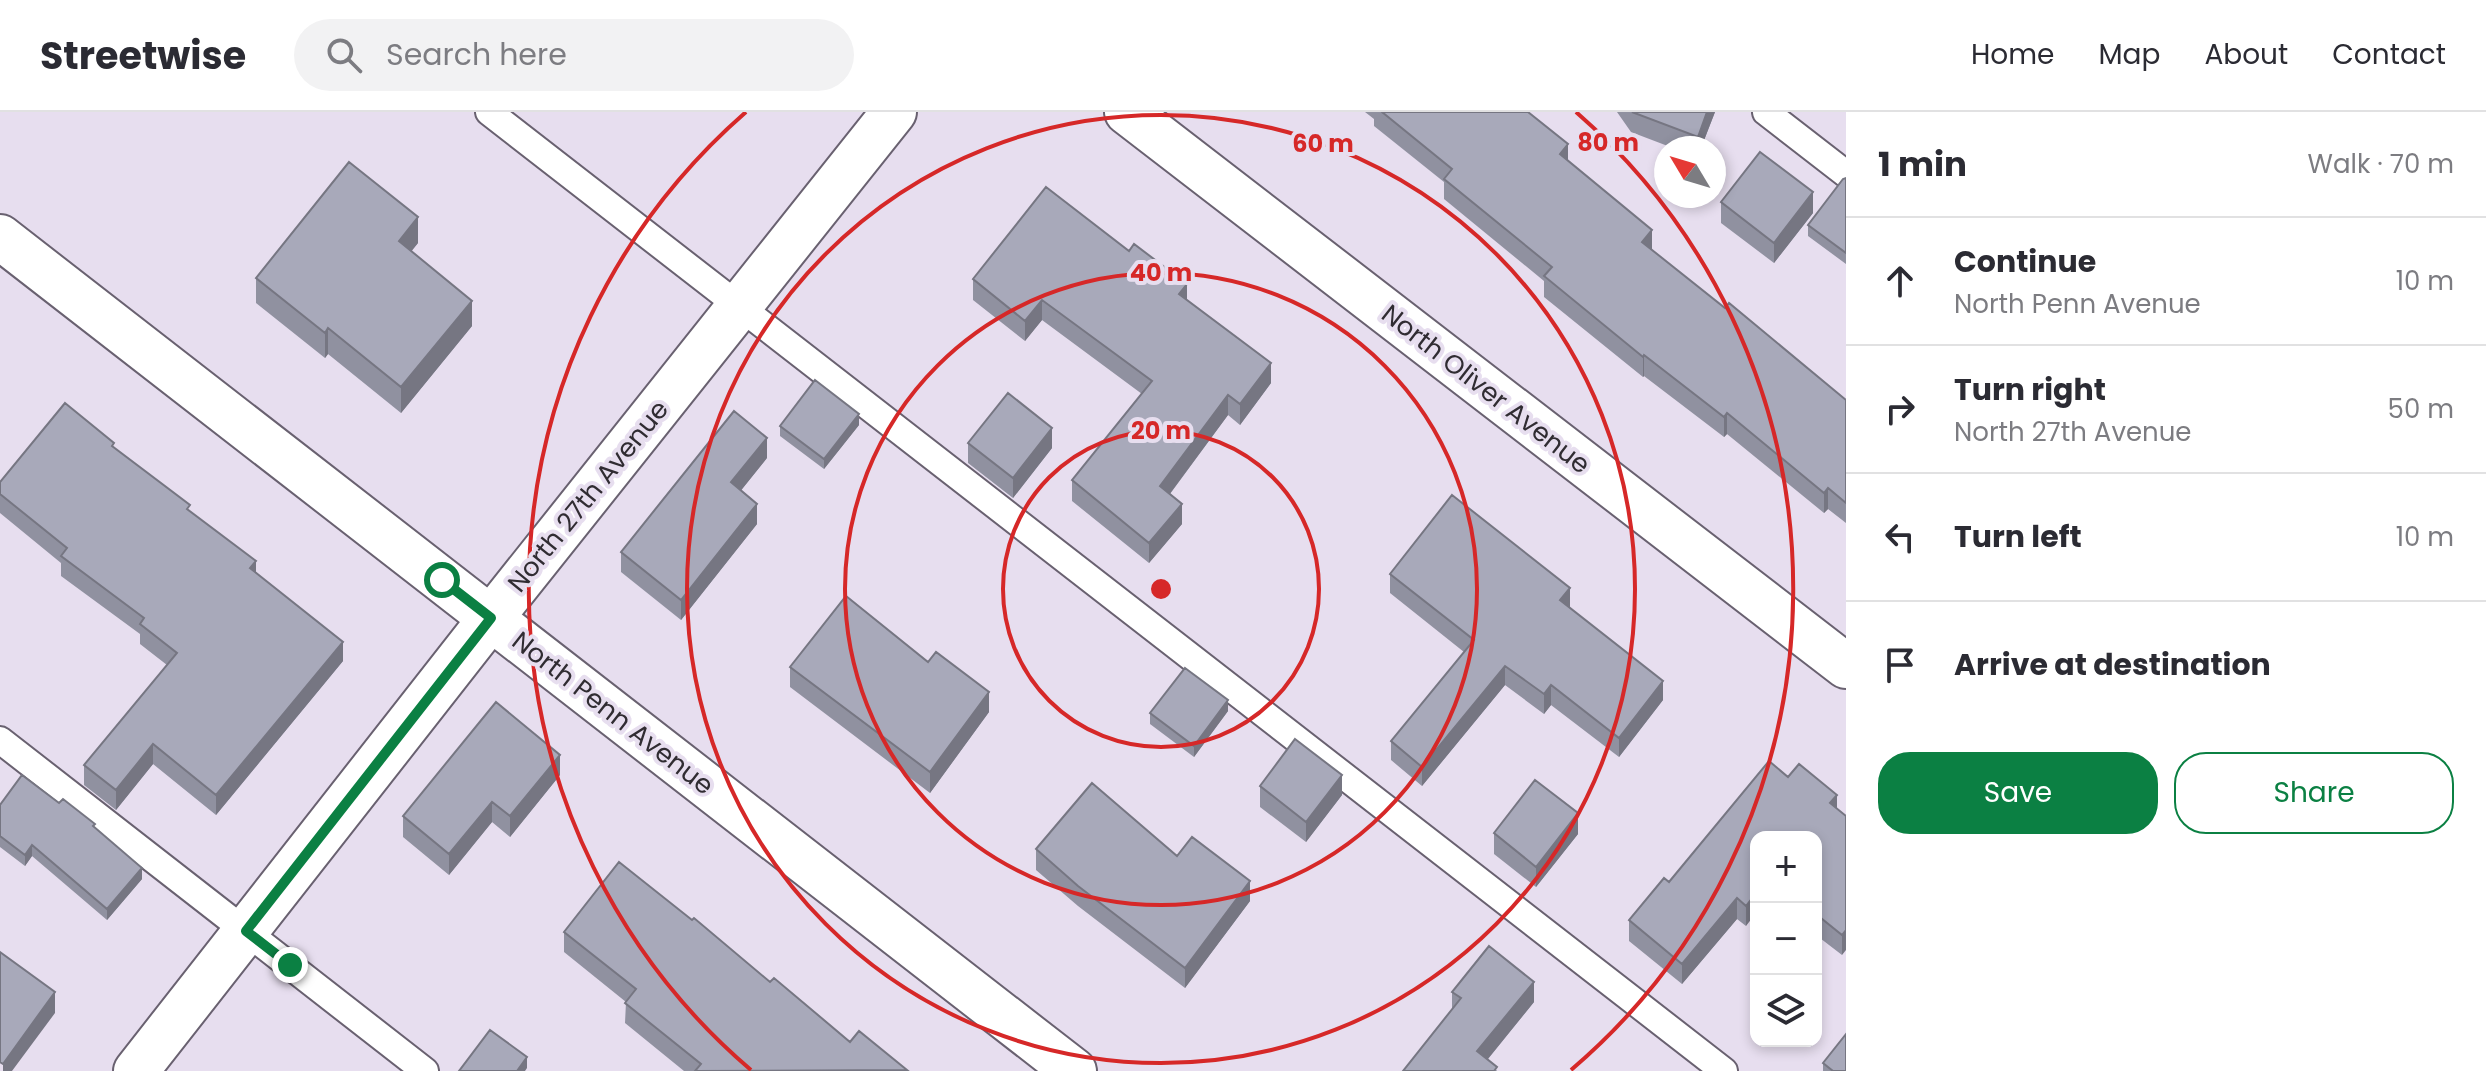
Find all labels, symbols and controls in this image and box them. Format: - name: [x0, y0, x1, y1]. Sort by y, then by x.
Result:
- search box: [294, 19, 854, 91]
- text: Streetwise: [40, 29, 246, 82]
- icon: search: [322, 33, 366, 77]
- text: Search here: [386, 33, 567, 76]
- text: Home: [1971, 35, 2054, 74]
- text: Map: [2098, 35, 2160, 74]
- text: About: [2204, 35, 2288, 74]
- text: Contact: [2332, 35, 2446, 74]
- text: 80 m: [1577, 126, 1639, 159]
- text: 60 m: [1292, 127, 1354, 160]
- north arrow: [1654, 136, 1726, 208]
- text: 1 min: [1878, 140, 1967, 188]
- text: Walk · 70 m: [2308, 146, 2454, 182]
- text: Continue: [1954, 240, 2096, 283]
- text: 40 m: [1130, 256, 1192, 289]
- icon: ahead: [1878, 259, 1922, 303]
- text: 10 m: [2396, 263, 2454, 299]
- text: North Penn Avenue: [1954, 286, 2201, 322]
- street label: North Oliver Avenue: [1374, 296, 1598, 482]
- text: Turn right: [1954, 368, 2106, 411]
- icon: right: [1878, 387, 1922, 431]
- text: 50 m: [2388, 391, 2454, 427]
- street label: North 27th Avenue: [499, 392, 677, 600]
- text: 20 m: [1131, 414, 1191, 447]
- text: North 27th Avenue: [1954, 414, 2191, 450]
- icon: left: [1878, 515, 1922, 559]
- text: Turn left: [1954, 515, 2082, 558]
- text: 10 m: [2396, 519, 2454, 555]
- route start: [424, 562, 460, 598]
- centre of rings: [1147, 575, 1175, 603]
- street label: North Penn Avenue: [505, 623, 721, 803]
- icon: arrive: [1878, 643, 1922, 687]
- text: Arrive at destination: [1954, 643, 2271, 686]
- button: Save: [1878, 752, 2158, 834]
- button: Share: [2174, 752, 2454, 834]
- map controls: [1750, 831, 1822, 1047]
- button: +: [1750, 831, 1822, 903]
- button: −: [1750, 903, 1822, 975]
- route end: [272, 947, 308, 983]
- button: layers: [1750, 975, 1822, 1047]

